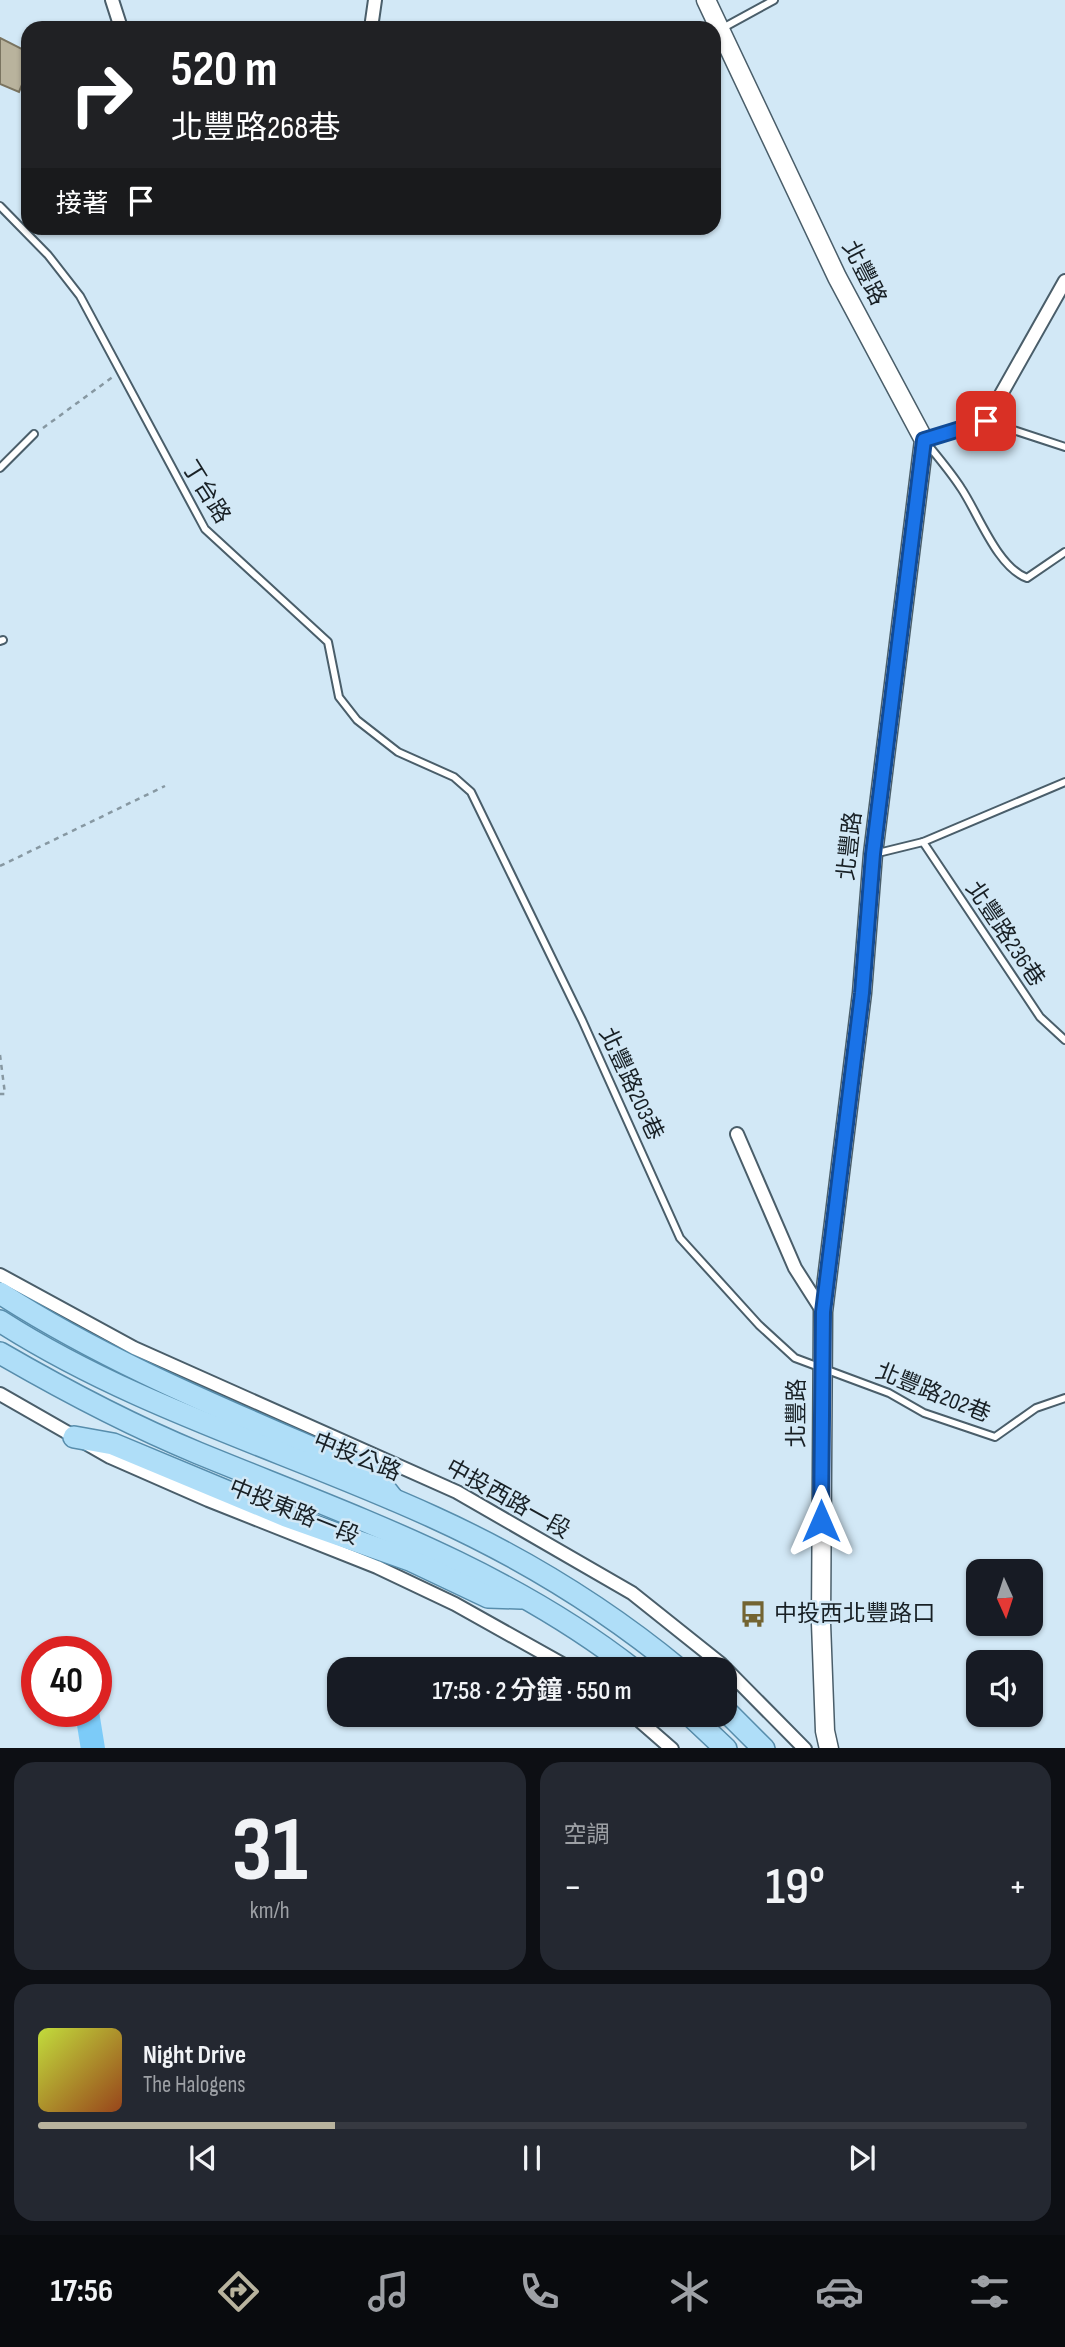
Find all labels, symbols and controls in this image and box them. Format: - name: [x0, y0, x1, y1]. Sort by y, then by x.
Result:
- text: 520 m: [171, 41, 277, 100]
- icon: right: [56, 49, 147, 140]
- text: 北豐路268巷: [171, 109, 340, 148]
- icon: arrive: [122, 182, 160, 220]
- text: 接著: [56, 189, 108, 220]
- street label: 北豐路: [836, 236, 892, 310]
- pin: [956, 391, 1016, 451]
- icon: arrive: [967, 402, 1005, 440]
- street label: 丁台路: [176, 455, 236, 529]
- street label: 北豐路: [832, 810, 868, 882]
- street label: 北豐路236巷: [960, 876, 1050, 992]
- street label: 北豐路203巷: [593, 1023, 669, 1145]
- street label: 北豐路202巷: [872, 1357, 994, 1429]
- street label: 北豐路: [783, 1379, 811, 1448]
- street label: 中投公路: [309, 1427, 405, 1487]
- street label: 中投西路一段: [441, 1453, 575, 1545]
- street label: 中投東路一段: [225, 1473, 363, 1551]
- position arrow: [784, 1484, 858, 1558]
- north arrow: [966, 1559, 1043, 1636]
- map controls: [966, 1559, 1043, 1727]
- bus stop icon: 中投西北豐路口: [738, 1599, 768, 1629]
- place label: 中投西北豐路口: [774, 1600, 935, 1628]
- speed limit sign: 40: [21, 1636, 112, 1727]
- button: sound: [966, 1650, 1043, 1727]
- text: 17:58 · 2 分鐘 · 550 m: [433, 1676, 631, 1707]
- text: 31: [232, 1797, 308, 1906]
- text: 空調: [564, 1821, 610, 1849]
- text: 19°: [766, 1856, 825, 1919]
- text: −: [564, 1865, 582, 1910]
- text: +: [1008, 1865, 1027, 1910]
- text: km/h: [250, 1897, 290, 1925]
- text: Night Drive: [143, 2040, 246, 2071]
- text: The Halogens: [143, 2071, 246, 2099]
- icon: previous: [184, 2139, 222, 2177]
- icon: pause: [513, 2139, 551, 2177]
- icon: next: [843, 2139, 881, 2177]
- icon: directions: [214, 2267, 263, 2316]
- icon: music: [364, 2267, 413, 2316]
- icon: phone: [515, 2267, 564, 2316]
- icon: climate: [665, 2267, 714, 2316]
- icon: car: [815, 2267, 864, 2316]
- icon: filters: [965, 2267, 1014, 2316]
- text: 17:56: [51, 2272, 113, 2311]

